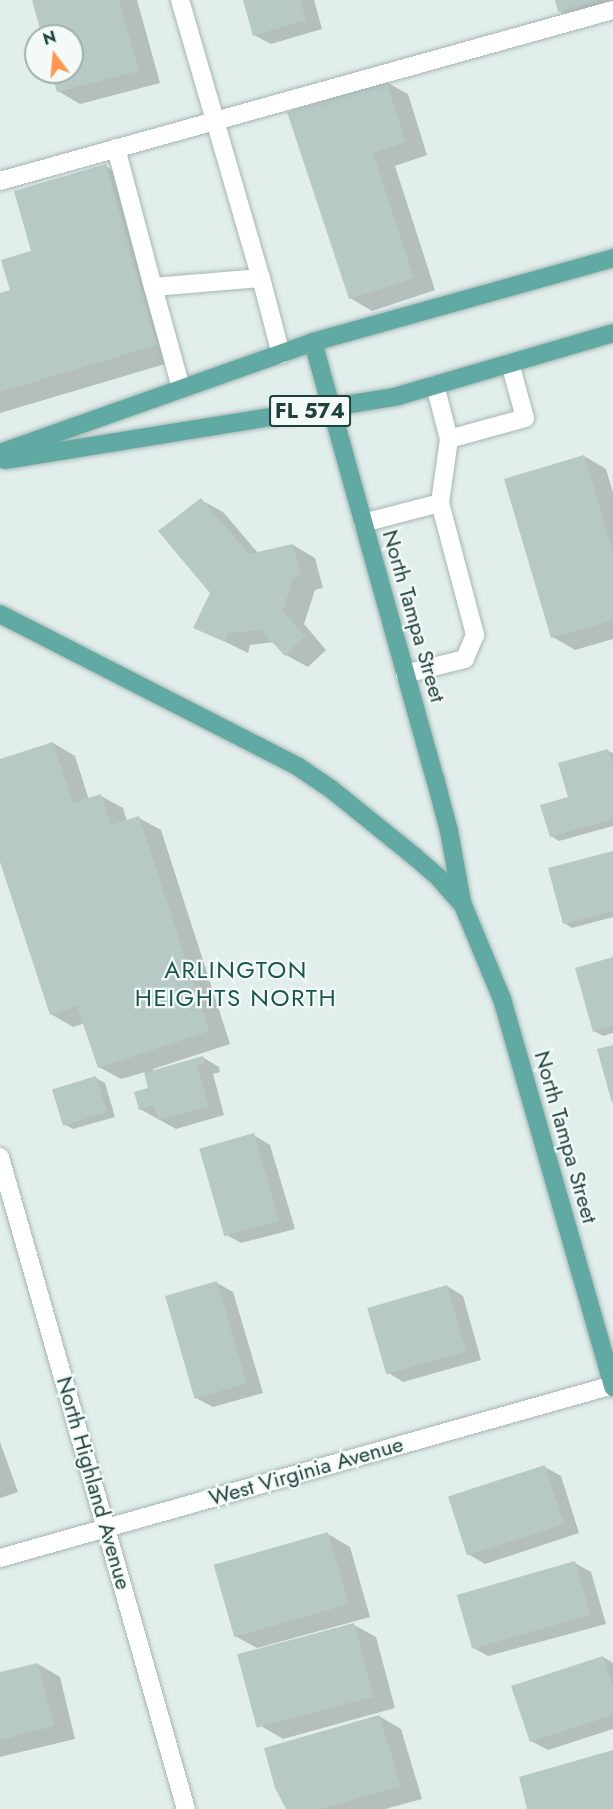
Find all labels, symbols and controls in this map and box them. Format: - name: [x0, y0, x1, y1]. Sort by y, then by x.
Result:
- north arrow: [24, 24, 84, 84]
- text: N: [40, 25, 59, 51]
- road number: FL 574: [268, 393, 352, 429]
- street label: North Tampa Street: [377, 527, 451, 705]
- district label: ARLINGTON HEIGHTS NORTH: [135, 956, 337, 1012]
- street label: North Tampa Street: [529, 1048, 603, 1226]
- street label: North Highland Avenue: [51, 1373, 137, 1593]
- street label: West Virginia Avenue: [206, 1431, 406, 1511]

